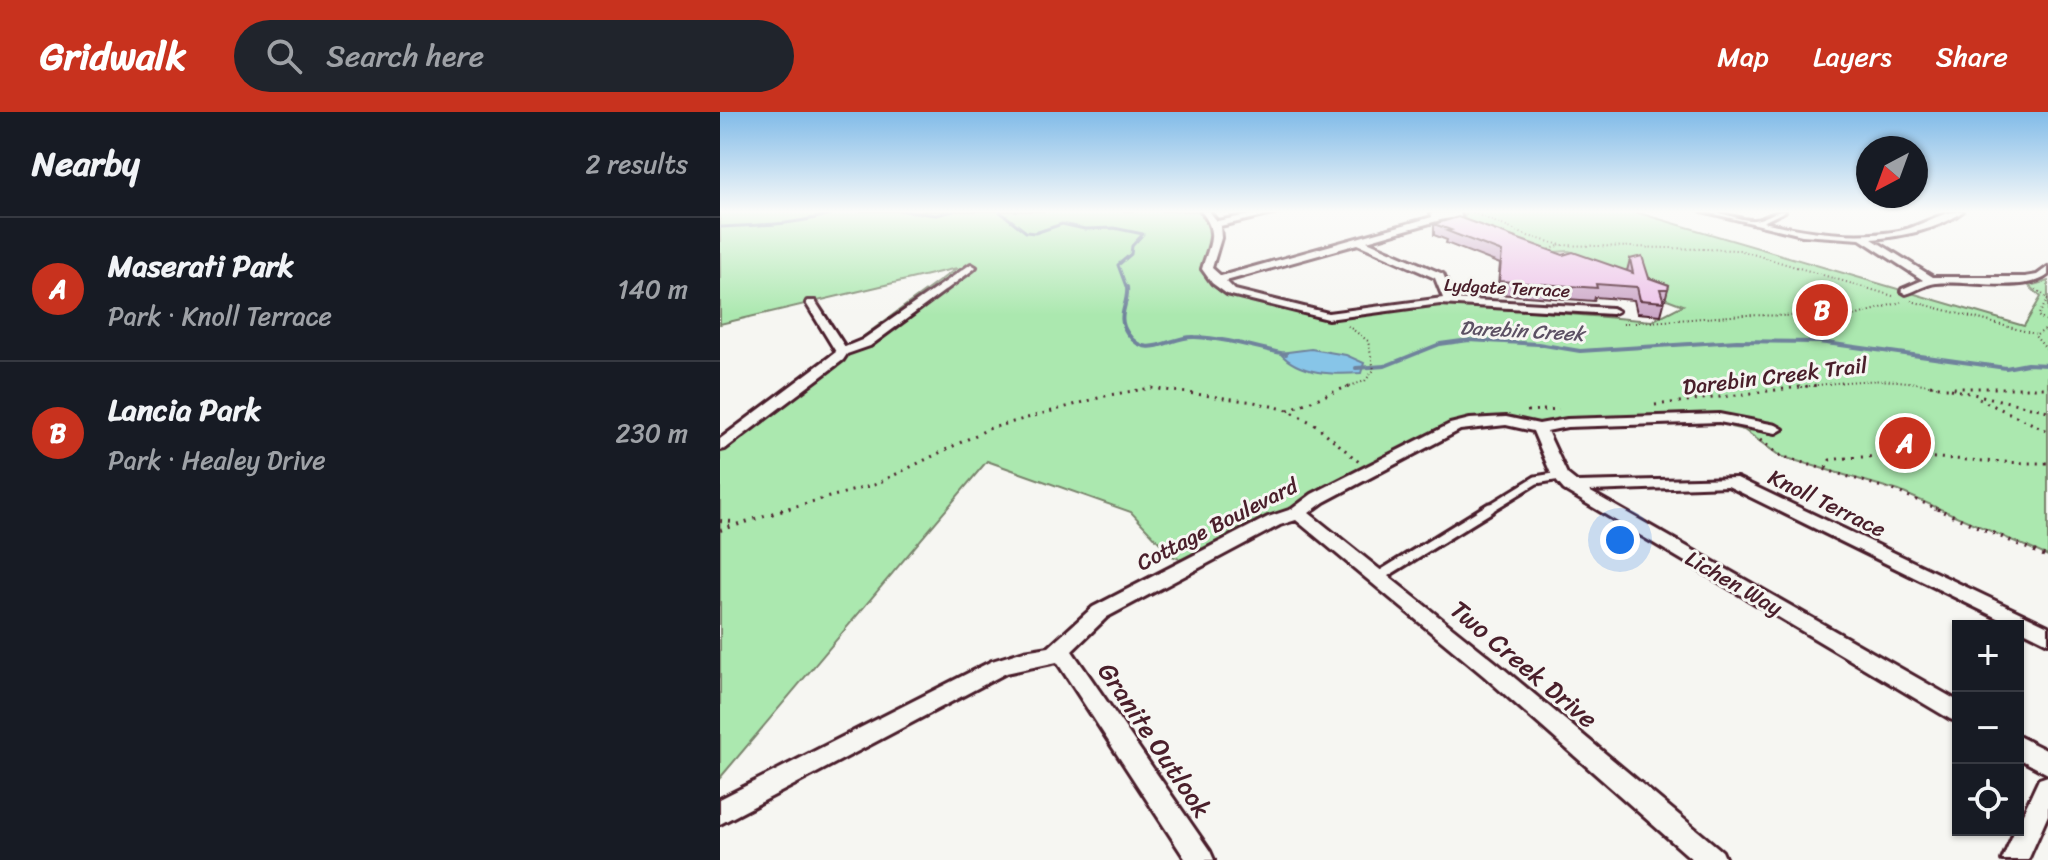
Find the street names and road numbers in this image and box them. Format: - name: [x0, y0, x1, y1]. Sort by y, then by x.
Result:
- street label: Lydgate Terrace: [1443, 269, 1571, 307]
- street label: Darebin Creek Trail: [1681, 345, 1870, 407]
- street label: Knoll Terrace: [1761, 458, 1893, 548]
- street label: Cottage Boulevard: [1129, 466, 1306, 582]
- street label: Lichen Way: [1678, 539, 1791, 627]
- street label: Two Creek Drive: [1439, 588, 1609, 740]
- street label: Granite Outlook: [1086, 652, 1224, 828]

